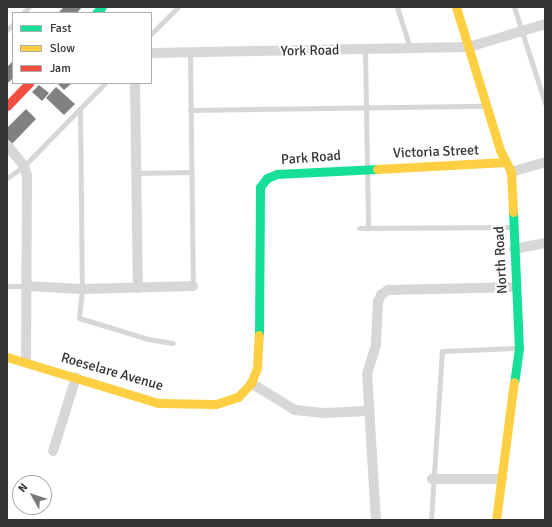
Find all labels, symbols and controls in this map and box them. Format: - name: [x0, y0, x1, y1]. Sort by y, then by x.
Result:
- legend: [12, 12, 152, 84]
- text: Fast: [50, 21, 71, 36]
- text: Slow: [50, 41, 75, 56]
- street label: York Road: [280, 42, 340, 60]
- text: Jam: [50, 61, 71, 76]
- street label: Victoria Street: [393, 142, 479, 162]
- street label: Park Road: [281, 148, 341, 168]
- street label: North Road: [491, 226, 511, 294]
- street label: Roeselare Avenue: [59, 349, 165, 395]
- north arrow: [12, 475, 52, 515]
- text: N: [16, 481, 31, 495]

